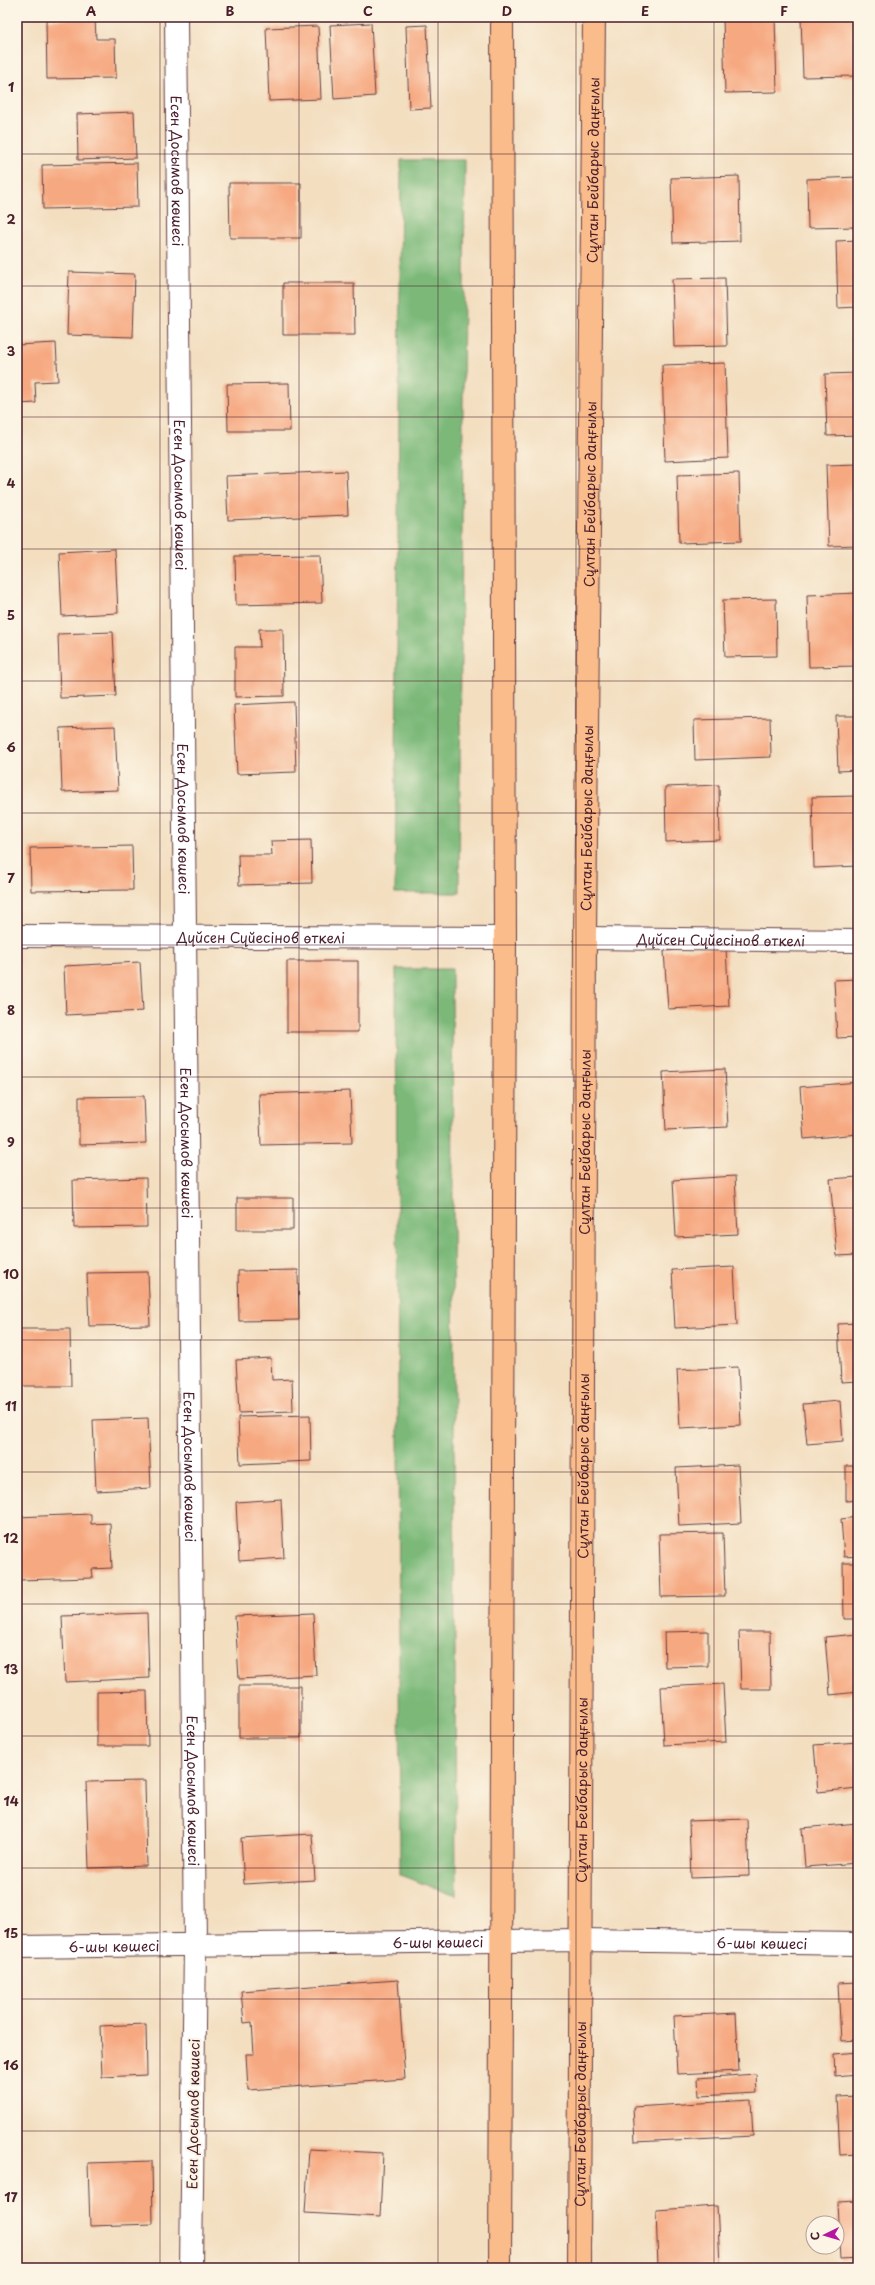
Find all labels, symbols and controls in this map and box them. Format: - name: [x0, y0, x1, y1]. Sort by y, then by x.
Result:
- text: A: [86, 1, 96, 20]
- text: B: [226, 1, 235, 20]
- text: C: [363, 1, 373, 20]
- text: D: [502, 1, 512, 20]
- text: E: [641, 1, 649, 20]
- text: F: [780, 1, 788, 20]
- text: 1: [8, 77, 14, 96]
- street label: Сұлтан Бейбарыс даңғылы: [581, 77, 604, 263]
- street label: Есен Досымов көшесі: [166, 95, 189, 247]
- text: 2: [6, 209, 16, 228]
- text: 3: [7, 341, 16, 360]
- street label: Сұлтан Бейбарыс даңғылы: [578, 401, 601, 587]
- street label: Есен Досымов көшесі: [169, 419, 192, 571]
- text: 4: [7, 473, 16, 492]
- text: 5: [7, 605, 15, 624]
- street label: Сұлтан Бейбарыс даңғылы: [575, 725, 598, 911]
- text: 6: [6, 737, 16, 756]
- street label: Есен Досымов көшесі: [173, 743, 195, 894]
- text: 7: [7, 868, 15, 887]
- street label: Дүйсен Сүйесінов өткелі: [176, 926, 345, 948]
- street label: Дүйсен Сүйесінов өткелі: [636, 928, 805, 951]
- text: 8: [7, 1000, 15, 1019]
- street label: Сұлтан Бейбарыс даңғылы: [573, 1049, 595, 1235]
- street label: Есен Досымов көшесі: [176, 1067, 198, 1218]
- text: 9: [7, 1132, 15, 1151]
- text: 10: [3, 1264, 19, 1283]
- street label: Сұлтан Бейбарыс даңғылы: [572, 1373, 594, 1559]
- street label: Есен Досымов көшесі: [179, 1391, 202, 1542]
- text: 11: [5, 1396, 17, 1415]
- text: 12: [3, 1528, 19, 1547]
- text: 13: [4, 1659, 19, 1678]
- street label: Сұлтан Бейбарыс даңғылы: [570, 1697, 592, 1883]
- street label: Есен Досымов көшесі: [182, 1715, 205, 1866]
- text: 14: [3, 1791, 19, 1810]
- text: 15: [4, 1923, 18, 1942]
- street label: 6-шы көшесі: [392, 1931, 484, 1953]
- street label: 6-шы көшесі: [716, 1931, 808, 1954]
- street label: 6-шы көшесі: [68, 1935, 160, 1957]
- street label: Сұлтан Бейбарыс даңғылы: [569, 2021, 591, 2207]
- street label: Есен Досымов көшесі: [181, 2038, 205, 2190]
- text: 16: [3, 2055, 19, 2074]
- text: 17: [4, 2187, 18, 2206]
- north arrow: [805, 2215, 845, 2255]
- text: С: [806, 2231, 823, 2241]

